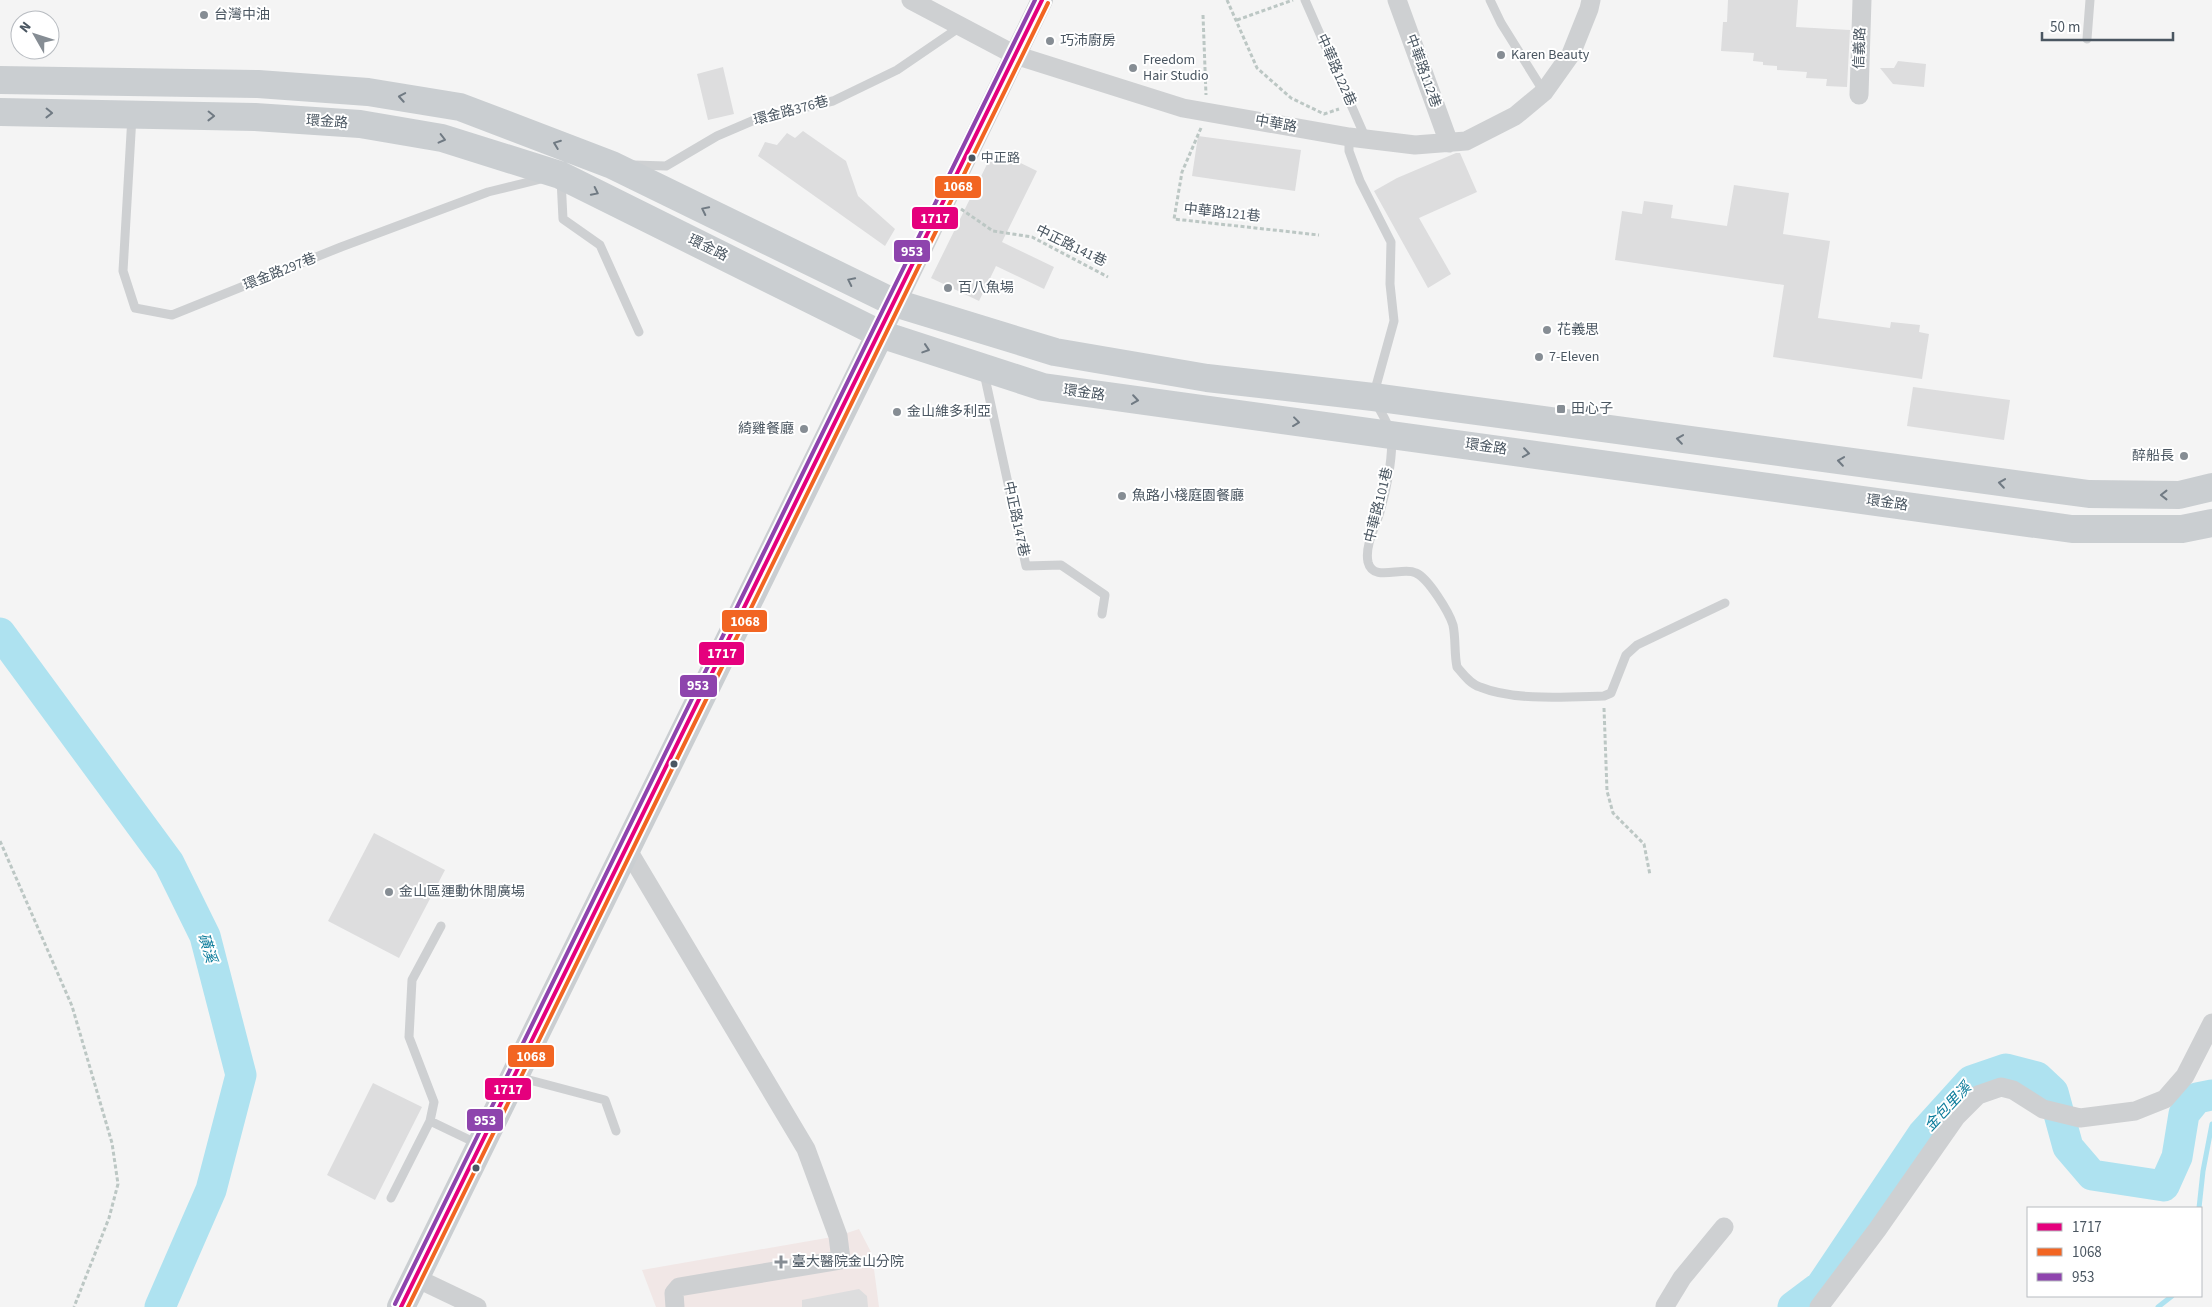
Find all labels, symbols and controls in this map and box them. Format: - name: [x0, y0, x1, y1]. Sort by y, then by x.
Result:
- place label: 台灣中油: [214, 5, 270, 25]
- marker: 台灣中油: [198, 9, 210, 21]
- north arrow: [10, 10, 60, 60]
- scale bar: [2042, 10, 2173, 42]
- text: 50 m: [2050, 17, 2080, 38]
- text: N: [15, 18, 36, 37]
- street label: 信義路: [1849, 27, 1871, 69]
- place label: 巧沛廚房: [1060, 31, 1116, 51]
- street label: 中華路122巷: [1311, 31, 1361, 109]
- street label: 中華路112巷: [1400, 31, 1446, 111]
- marker: 巧沛廚房: [1044, 35, 1056, 47]
- place label: Karen Beauty: [1511, 45, 1590, 65]
- marker: Karen Beauty: [1495, 49, 1507, 61]
- place label: Freedom Hair Studio: [1143, 50, 1209, 86]
- marker: Freedom Hair Studio: [1127, 62, 1139, 74]
- street label: 環金路376巷: [751, 91, 831, 131]
- one-way arrow: [397, 93, 406, 103]
- one-way arrow: [45, 108, 53, 118]
- one-way arrow: [208, 111, 215, 121]
- street label: 環金路: [305, 111, 349, 133]
- street label: 中華路: [1254, 111, 1298, 137]
- one-way arrow: [438, 133, 447, 144]
- one-way arrow: [553, 140, 562, 150]
- place label: 中正路: [981, 149, 1020, 167]
- marker: 中正路: [967, 153, 977, 163]
- line badge: 1068: [934, 175, 982, 199]
- text: 1068: [943, 177, 973, 197]
- one-way arrow: [590, 186, 599, 196]
- street label: 中華路121巷: [1183, 199, 1261, 227]
- one-way arrow: [701, 206, 710, 216]
- line badge: 1717: [911, 206, 959, 230]
- text: 1717: [920, 209, 950, 229]
- street label: 中正路141巷: [1032, 220, 1110, 272]
- street label: 環金路: [685, 230, 731, 266]
- line badge: 953: [893, 239, 931, 263]
- text: 953: [901, 242, 923, 262]
- street label: 環金路297巷: [241, 248, 319, 296]
- one-way arrow: [847, 277, 856, 288]
- place label: 百八魚場: [958, 278, 1014, 298]
- marker: 百八魚場: [942, 282, 954, 294]
- place label: 花義思: [1557, 320, 1599, 340]
- marker: 花義思: [1541, 324, 1553, 336]
- one-way arrow: [922, 343, 930, 353]
- place label: 7-Eleven: [1549, 347, 1599, 367]
- marker: 7-Eleven: [1533, 351, 1545, 363]
- street label: 環金路: [1062, 380, 1106, 406]
- one-way arrow: [1131, 394, 1139, 405]
- place label: 田心子: [1571, 399, 1613, 419]
- place label: 金山維多利亞: [907, 402, 991, 422]
- marker: 田心子: [1555, 403, 1567, 415]
- marker: 金山維多利亞: [891, 406, 903, 418]
- one-way arrow: [1292, 416, 1300, 427]
- place label: 綺雞餐廳: [738, 419, 794, 439]
- marker: 綺雞餐廳: [798, 423, 810, 435]
- street label: 環金路: [1464, 434, 1508, 460]
- one-way arrow: [1676, 434, 1685, 444]
- place label: 醉船長: [2132, 446, 2174, 466]
- one-way arrow: [1522, 447, 1530, 458]
- marker: 醉船長: [2178, 450, 2190, 462]
- one-way arrow: [1837, 456, 1846, 466]
- street label: 中華路101巷: [1360, 465, 1398, 545]
- one-way arrow: [1998, 478, 2007, 488]
- street label: 中正路147巷: [998, 479, 1034, 559]
- place label: 魚路小棧庭園餐廳: [1132, 486, 1244, 506]
- marker: 魚路小棧庭園餐廳: [1116, 490, 1128, 502]
- street label: 環金路: [1865, 490, 1909, 516]
- one-way arrow: [2160, 490, 2168, 500]
- line badge: 1068: [721, 609, 768, 633]
- text: 1068: [730, 612, 760, 632]
- line badge: 1717: [698, 641, 745, 666]
- text: 1717: [707, 644, 737, 664]
- line badge: 953: [679, 674, 718, 698]
- text: 953: [687, 676, 709, 696]
- unlabelled marker: [669, 759, 679, 769]
- place label: 金山區運動休閒廣場: [399, 882, 525, 902]
- marker: 金山區運動休閒廣場: [383, 886, 395, 898]
- water label: 磺溪: [193, 931, 222, 967]
- line badge: 1068: [507, 1044, 555, 1068]
- text: 1068: [516, 1047, 546, 1067]
- water label: 金包里溪: [1920, 1076, 1977, 1136]
- line badge: 1717: [484, 1077, 532, 1101]
- text: 1717: [493, 1080, 523, 1100]
- line badge: 953: [466, 1108, 504, 1132]
- text: 953: [474, 1111, 496, 1131]
- unlabelled marker: [471, 1163, 481, 1173]
- legend: [2027, 1207, 2202, 1297]
- text: 1717: [2072, 1217, 2102, 1238]
- text: 1068: [2072, 1242, 2102, 1263]
- place label: 臺大醫院金山分院: [792, 1252, 904, 1272]
- marker: 臺大醫院金山分院: [774, 1255, 788, 1269]
- text: 953: [2072, 1267, 2094, 1288]

